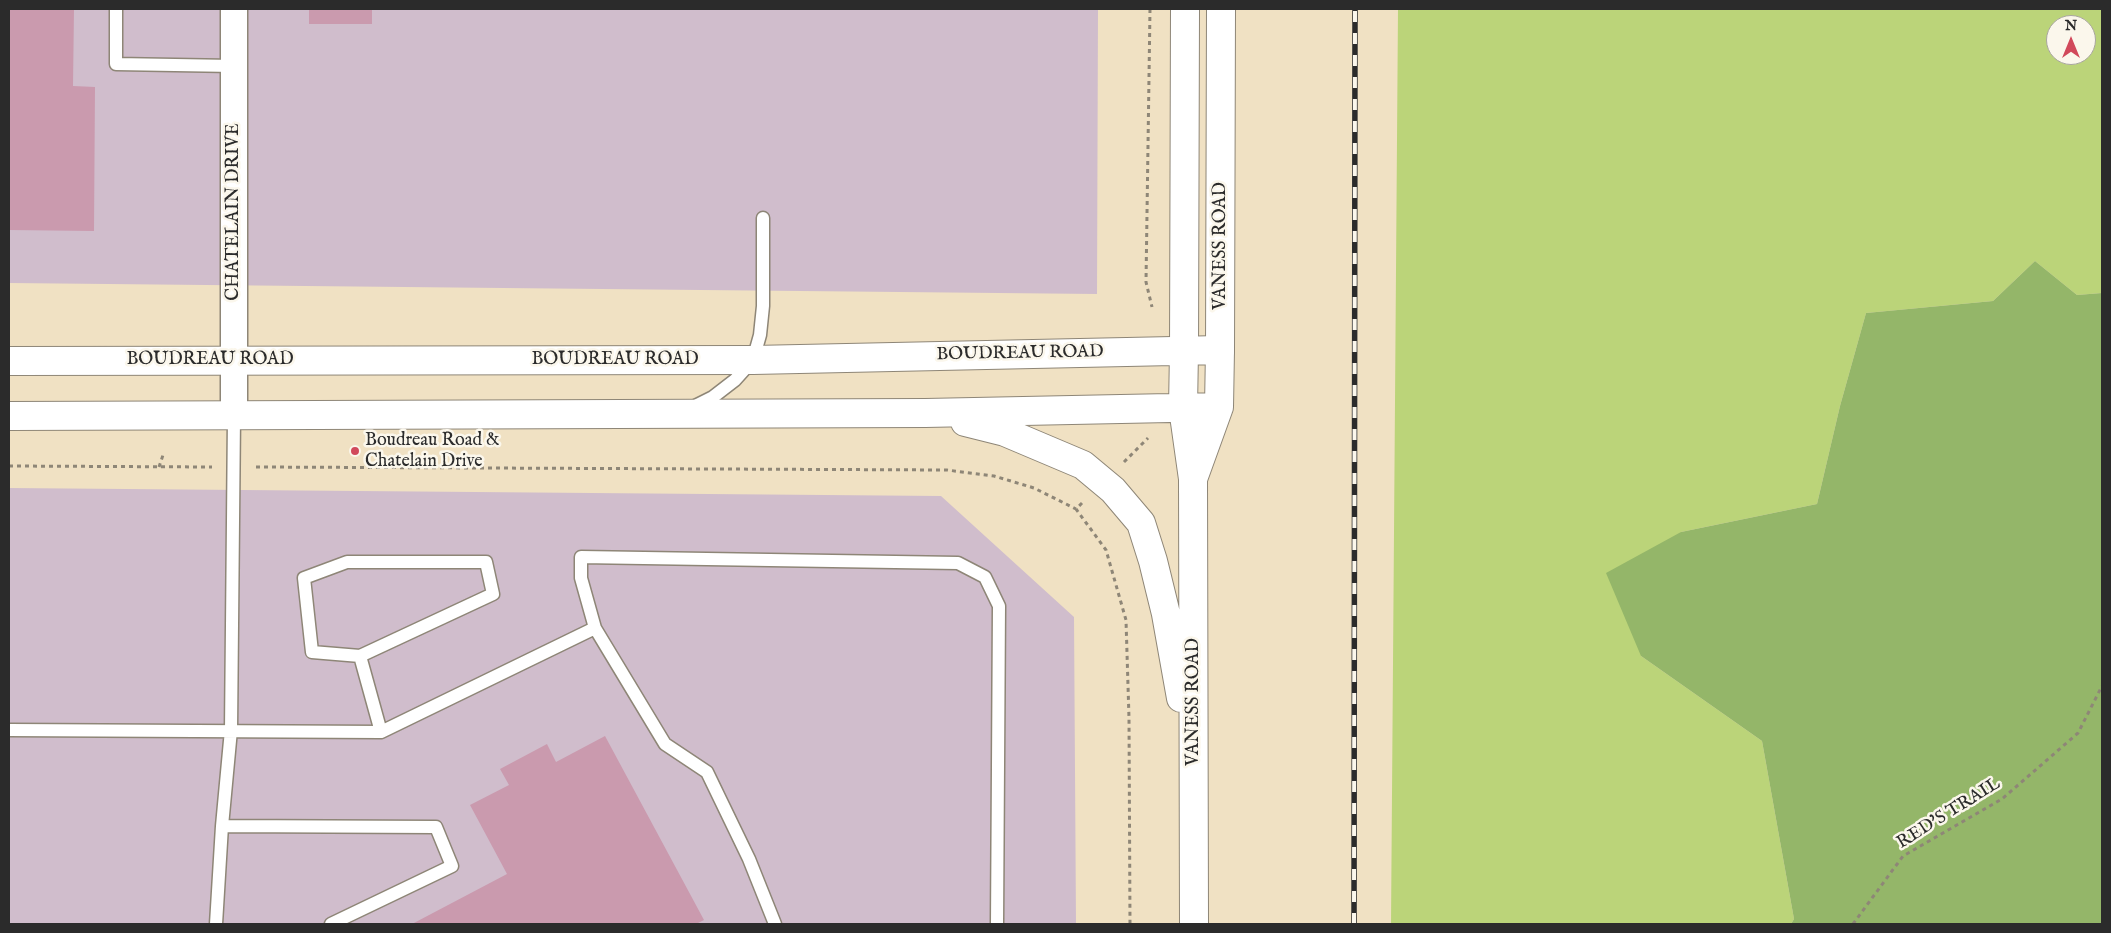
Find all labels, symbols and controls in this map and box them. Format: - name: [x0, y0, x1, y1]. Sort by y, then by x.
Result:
- north arrow: [2046, 15, 2096, 65]
- text: N: [2065, 17, 2077, 35]
- street label: CHATELAIN DRIVE: [223, 123, 245, 301]
- street label: VANESS ROAD: [1210, 182, 1232, 310]
- street label: BOUDREAU ROAD: [936, 342, 1104, 366]
- street label: BOUDREAU ROAD: [126, 349, 294, 371]
- street label: BOUDREAU ROAD: [531, 349, 699, 371]
- place label: Boudreau Road & Chatelain Drive: [365, 430, 500, 472]
- marker: Boudreau Road & Chatelain Drive: [349, 445, 361, 457]
- street label: VANESS ROAD: [1183, 638, 1205, 766]
- street label: RED'S TRAIL: [1893, 774, 2005, 854]

